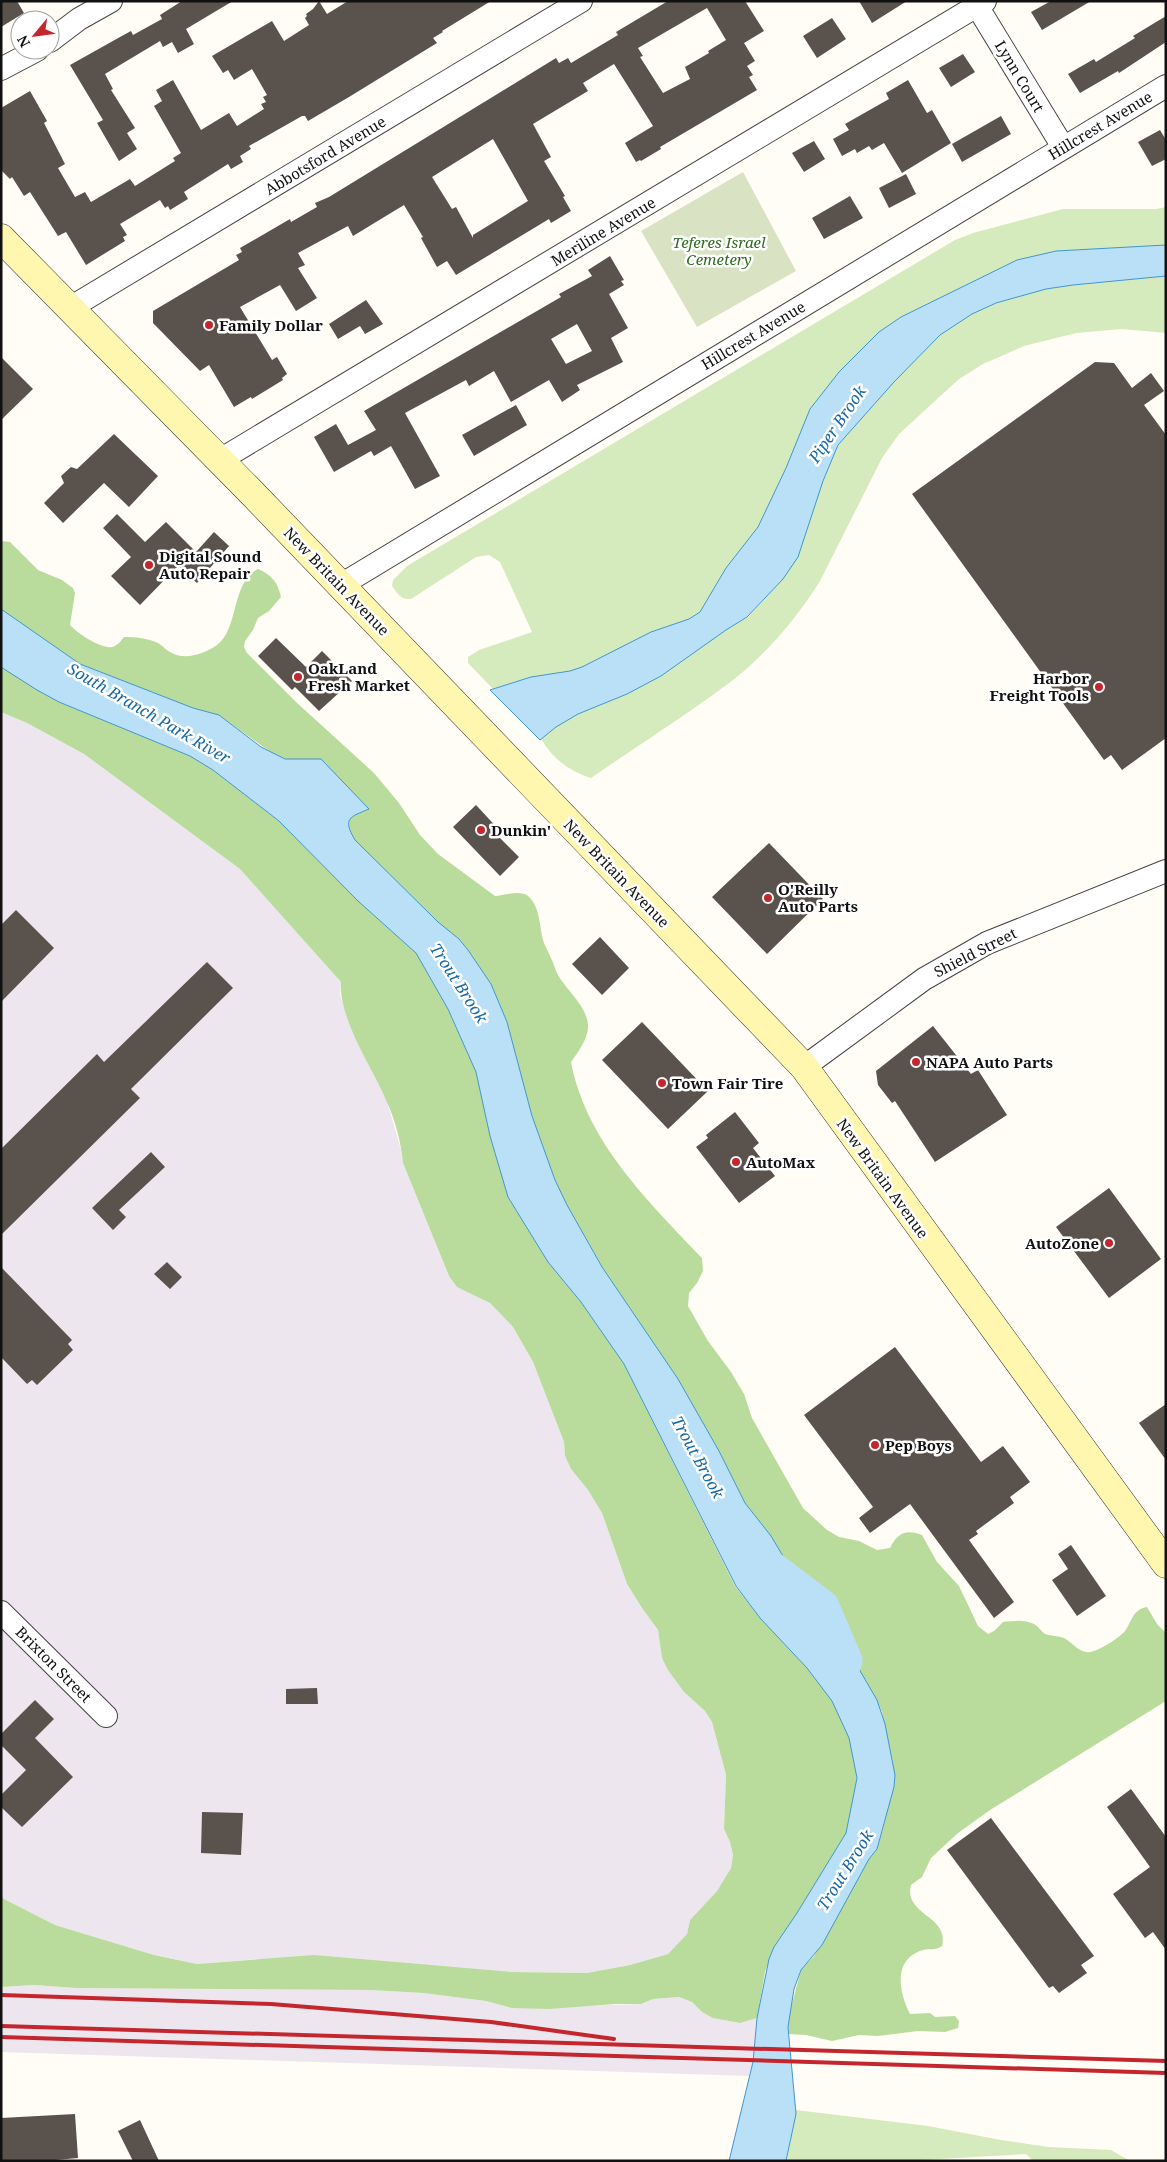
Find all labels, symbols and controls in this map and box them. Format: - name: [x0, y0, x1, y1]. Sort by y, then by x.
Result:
- north arrow: [10, 10, 60, 60]
- text: N: [12, 32, 34, 51]
- street label: Lynn Court: [991, 36, 1049, 116]
- street label: Hillcrest Avenue: [1044, 86, 1156, 164]
- street label: Abbotsford Avenue: [261, 111, 389, 199]
- street label: Meriline Avenue: [547, 192, 659, 270]
- park label: Teferes Israel Cemetery: [672, 232, 766, 269]
- street label: Hillcrest Avenue: [697, 296, 809, 374]
- place label: Family Dollar: [219, 315, 323, 335]
- marker: Family Dollar: [203, 319, 215, 331]
- water label: Piper Brook: [803, 380, 871, 468]
- street label: New Britain Avenue: [280, 522, 394, 640]
- place label: Digital Sound Auto Repair: [159, 546, 262, 583]
- marker: Digital Sound Auto Repair: [143, 559, 155, 571]
- water label: South Branch Park River: [64, 657, 235, 769]
- place label: OakLand Fresh Market: [308, 658, 410, 695]
- place label: Harbor Freight Tools: [989, 668, 1089, 705]
- marker: OakLand Fresh Market: [292, 671, 304, 683]
- marker: Harbor Freight Tools: [1093, 681, 1105, 693]
- street label: New Britain Avenue: [560, 814, 674, 932]
- place label: Dunkin': [491, 820, 551, 840]
- marker: Dunkin': [475, 824, 487, 836]
- place label: O'Reilly Auto Parts: [778, 879, 858, 916]
- marker: O'Reilly Auto Parts: [762, 892, 774, 904]
- street label: Shield Street: [930, 923, 1020, 981]
- water label: Trout Brook: [425, 939, 493, 1028]
- place label: NAPA Auto Parts: [926, 1052, 1053, 1072]
- marker: NAPA Auto Parts: [910, 1056, 922, 1068]
- place label: Town Fair Tire: [672, 1073, 783, 1093]
- marker: Town Fair Tire: [656, 1077, 668, 1089]
- street label: New Britain Avenue: [833, 1114, 933, 1242]
- place label: AutoMax: [746, 1152, 816, 1172]
- marker: AutoMax: [730, 1156, 742, 1168]
- place label: AutoZone: [1025, 1233, 1099, 1253]
- marker: AutoZone: [1103, 1237, 1115, 1249]
- water label: Trout Brook: [666, 1412, 730, 1503]
- place label: Pep Boys: [885, 1435, 952, 1455]
- marker: Pep Boys: [869, 1439, 881, 1451]
- street label: Brixton Street: [12, 1622, 96, 1706]
- water label: Trout Brook: [812, 1825, 879, 1914]

